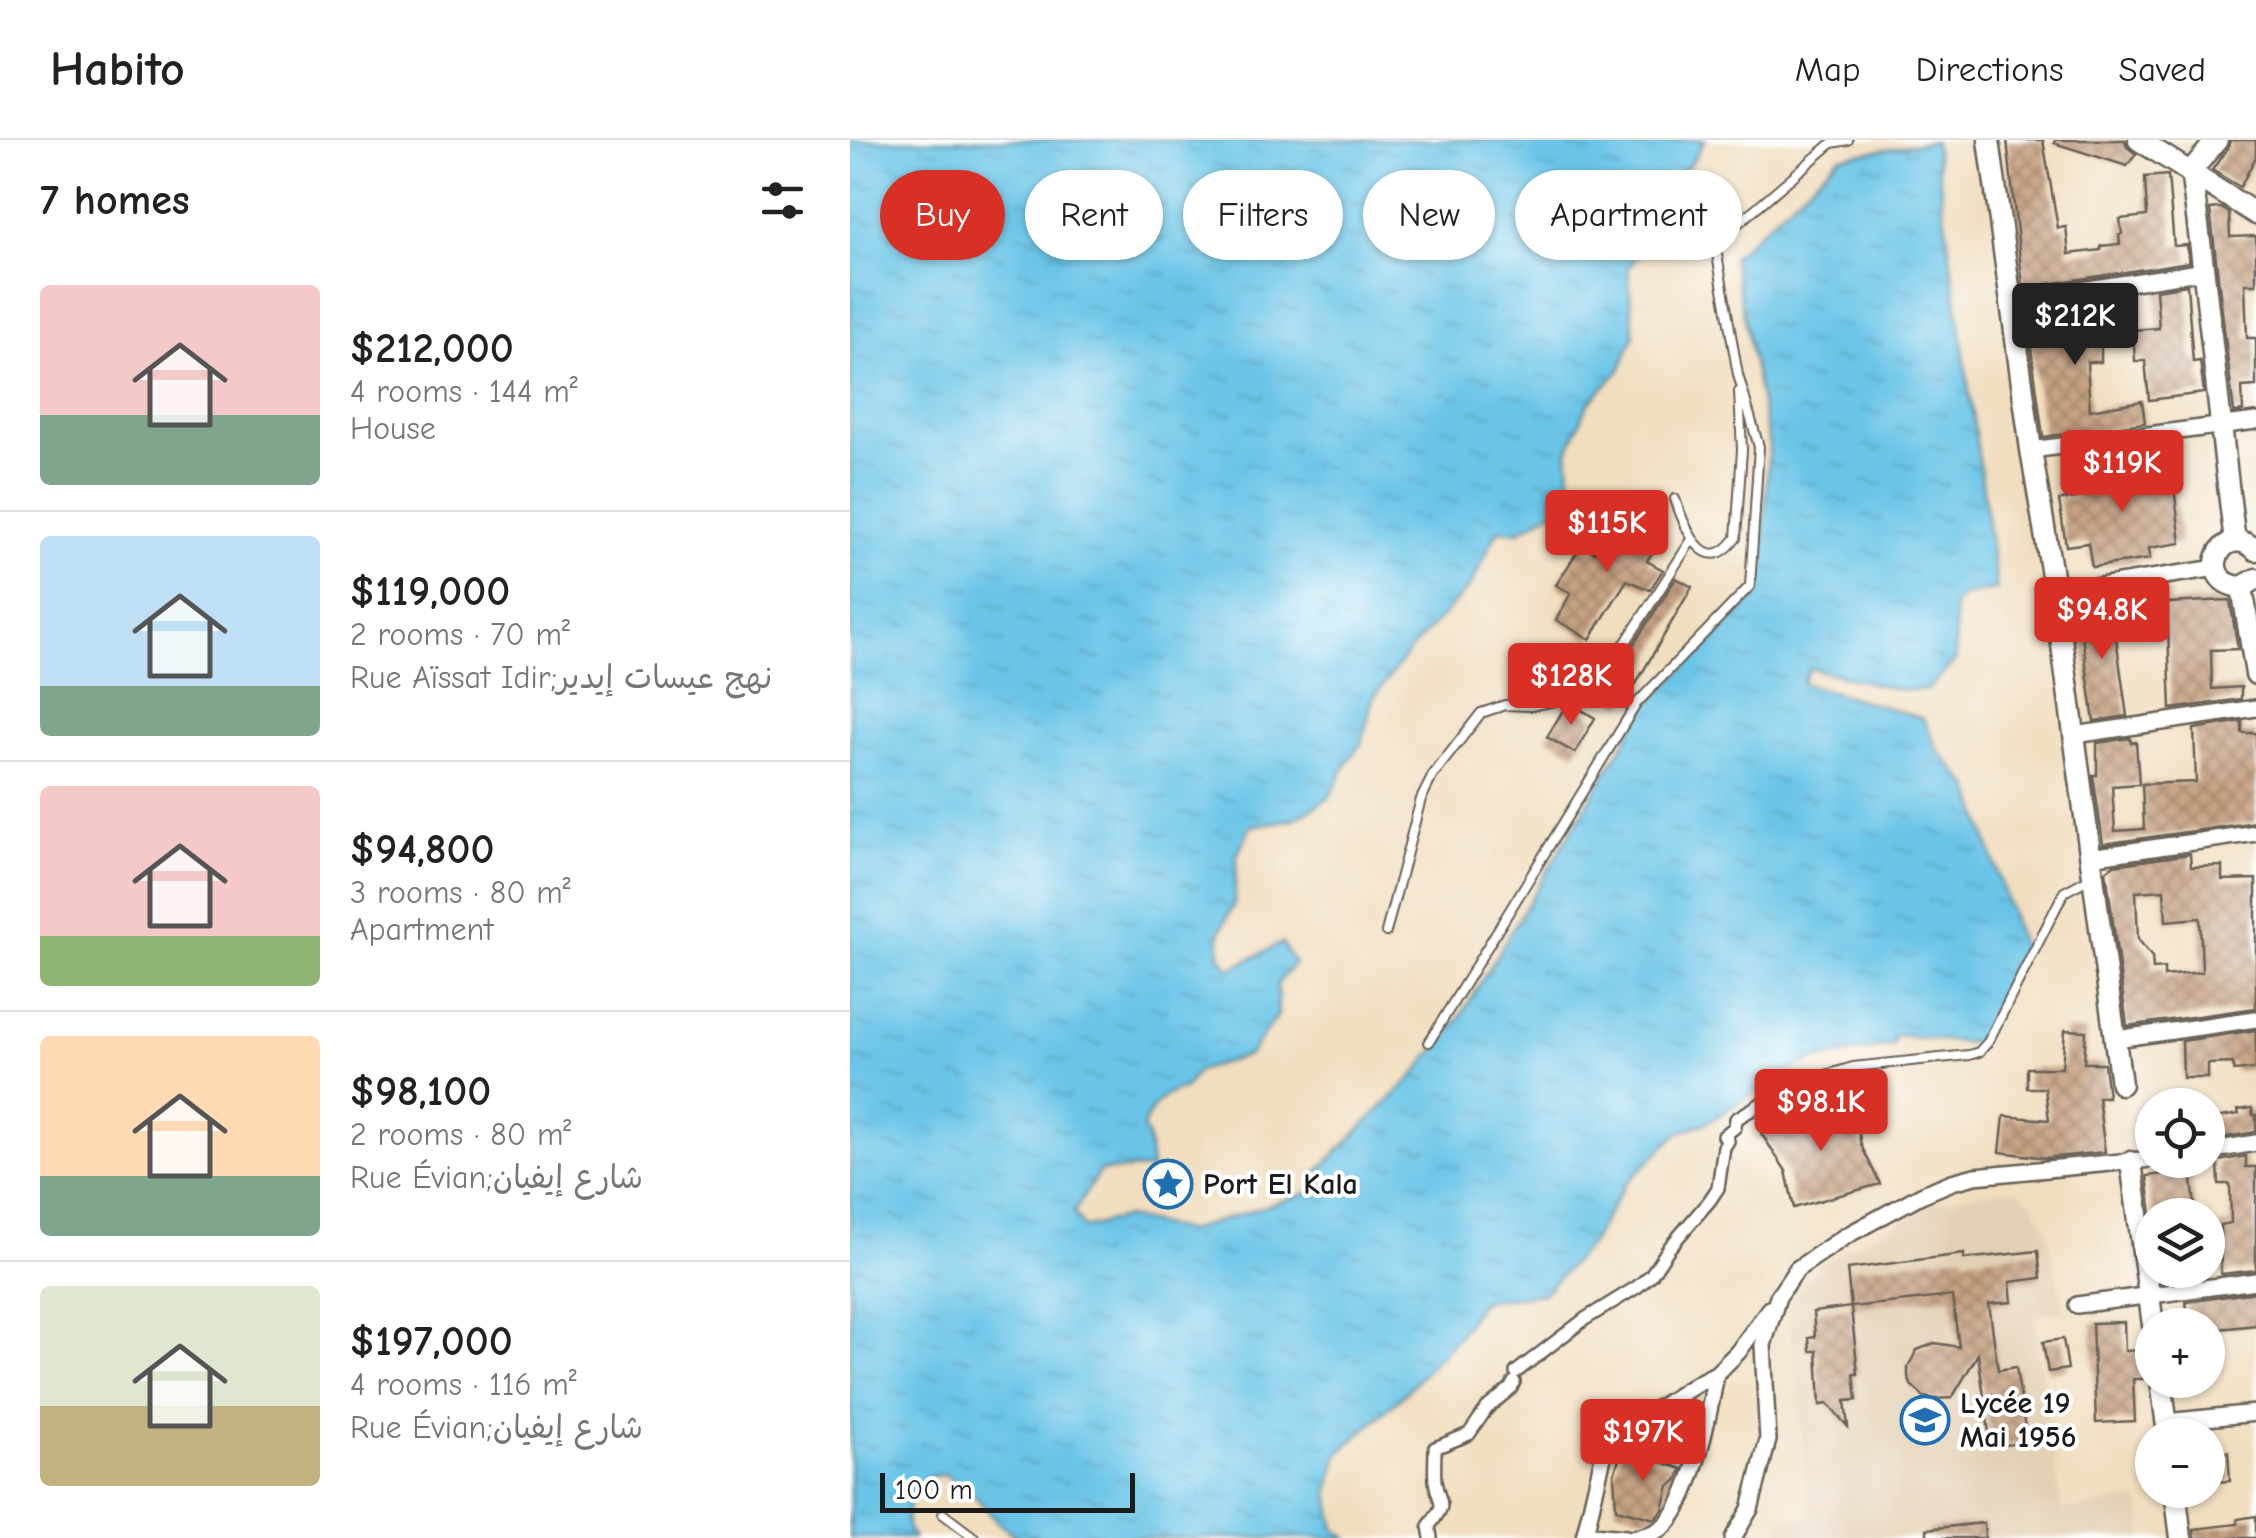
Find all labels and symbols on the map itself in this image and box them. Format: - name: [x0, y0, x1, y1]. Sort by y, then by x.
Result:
- pin: $212K: [2005, 283, 2145, 368]
- pin: $119K: [2052, 430, 2192, 515]
- pin: $115K: [1537, 490, 1677, 575]
- pin: $94.8K: [2021, 577, 2183, 662]
- pin: $128K: [1501, 643, 1641, 728]
- pin: $98.1K: [1740, 1069, 1902, 1154]
- place icon: Port El Kala: [1142, 1158, 1194, 1210]
- place label: Port El Kala: [1203, 1167, 1358, 1202]
- place label: Lycée 19 Mai 1956: [1960, 1386, 2077, 1455]
- school or university icon: Lycée 19 Mai 1956: [1899, 1394, 1951, 1446]
- pin: $197K: [1573, 1399, 1713, 1484]
- scale bar: [880, 1468, 1135, 1512]

